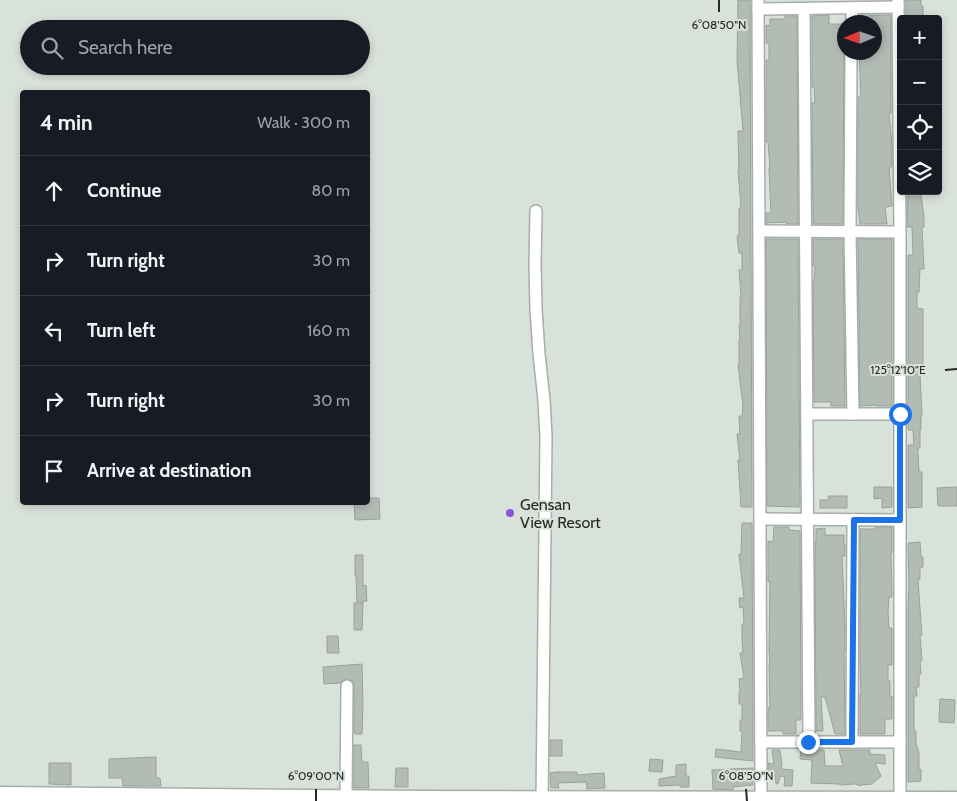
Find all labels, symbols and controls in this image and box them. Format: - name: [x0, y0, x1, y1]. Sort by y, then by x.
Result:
- north arrow: [837, 15, 882, 60]
- map controls: [897, 15, 942, 195]
- button: +: [897, 15, 942, 60]
- text: 6°08'50"N: [691, 17, 747, 32]
- search box: [20, 20, 370, 75]
- icon: search: [38, 34, 66, 62]
- text: Search here: [78, 36, 172, 59]
- button: −: [897, 60, 942, 105]
- button: locate: [897, 105, 942, 150]
- text: 4 min: [40, 110, 93, 135]
- text: Walk · 300 m: [257, 113, 350, 132]
- button: layers: [897, 150, 942, 195]
- icon: ahead: [40, 177, 68, 205]
- text: Continue: [87, 179, 161, 202]
- text: 80 m: [312, 181, 350, 200]
- icon: right: [40, 247, 68, 275]
- text: Turn right: [87, 249, 165, 272]
- text: 30 m: [313, 251, 350, 270]
- icon: left: [40, 317, 68, 345]
- text: Turn left: [87, 319, 155, 342]
- text: 160 m: [307, 321, 350, 340]
- text: 125°12'10"E: [870, 362, 926, 377]
- icon: right: [40, 387, 68, 415]
- text: Turn right: [87, 389, 165, 412]
- text: 30 m: [313, 391, 350, 410]
- route start: [889, 403, 912, 426]
- icon: arrive: [40, 457, 68, 485]
- text: Arrive at destination: [87, 459, 251, 482]
- place label: Gensan View Resort: [520, 495, 601, 532]
- marker: Gensan View Resort: [504, 507, 516, 519]
- route end: [797, 731, 820, 754]
- text: 6°09'00"N: [288, 768, 344, 783]
- text: 6°08'50"N: [718, 768, 774, 783]

